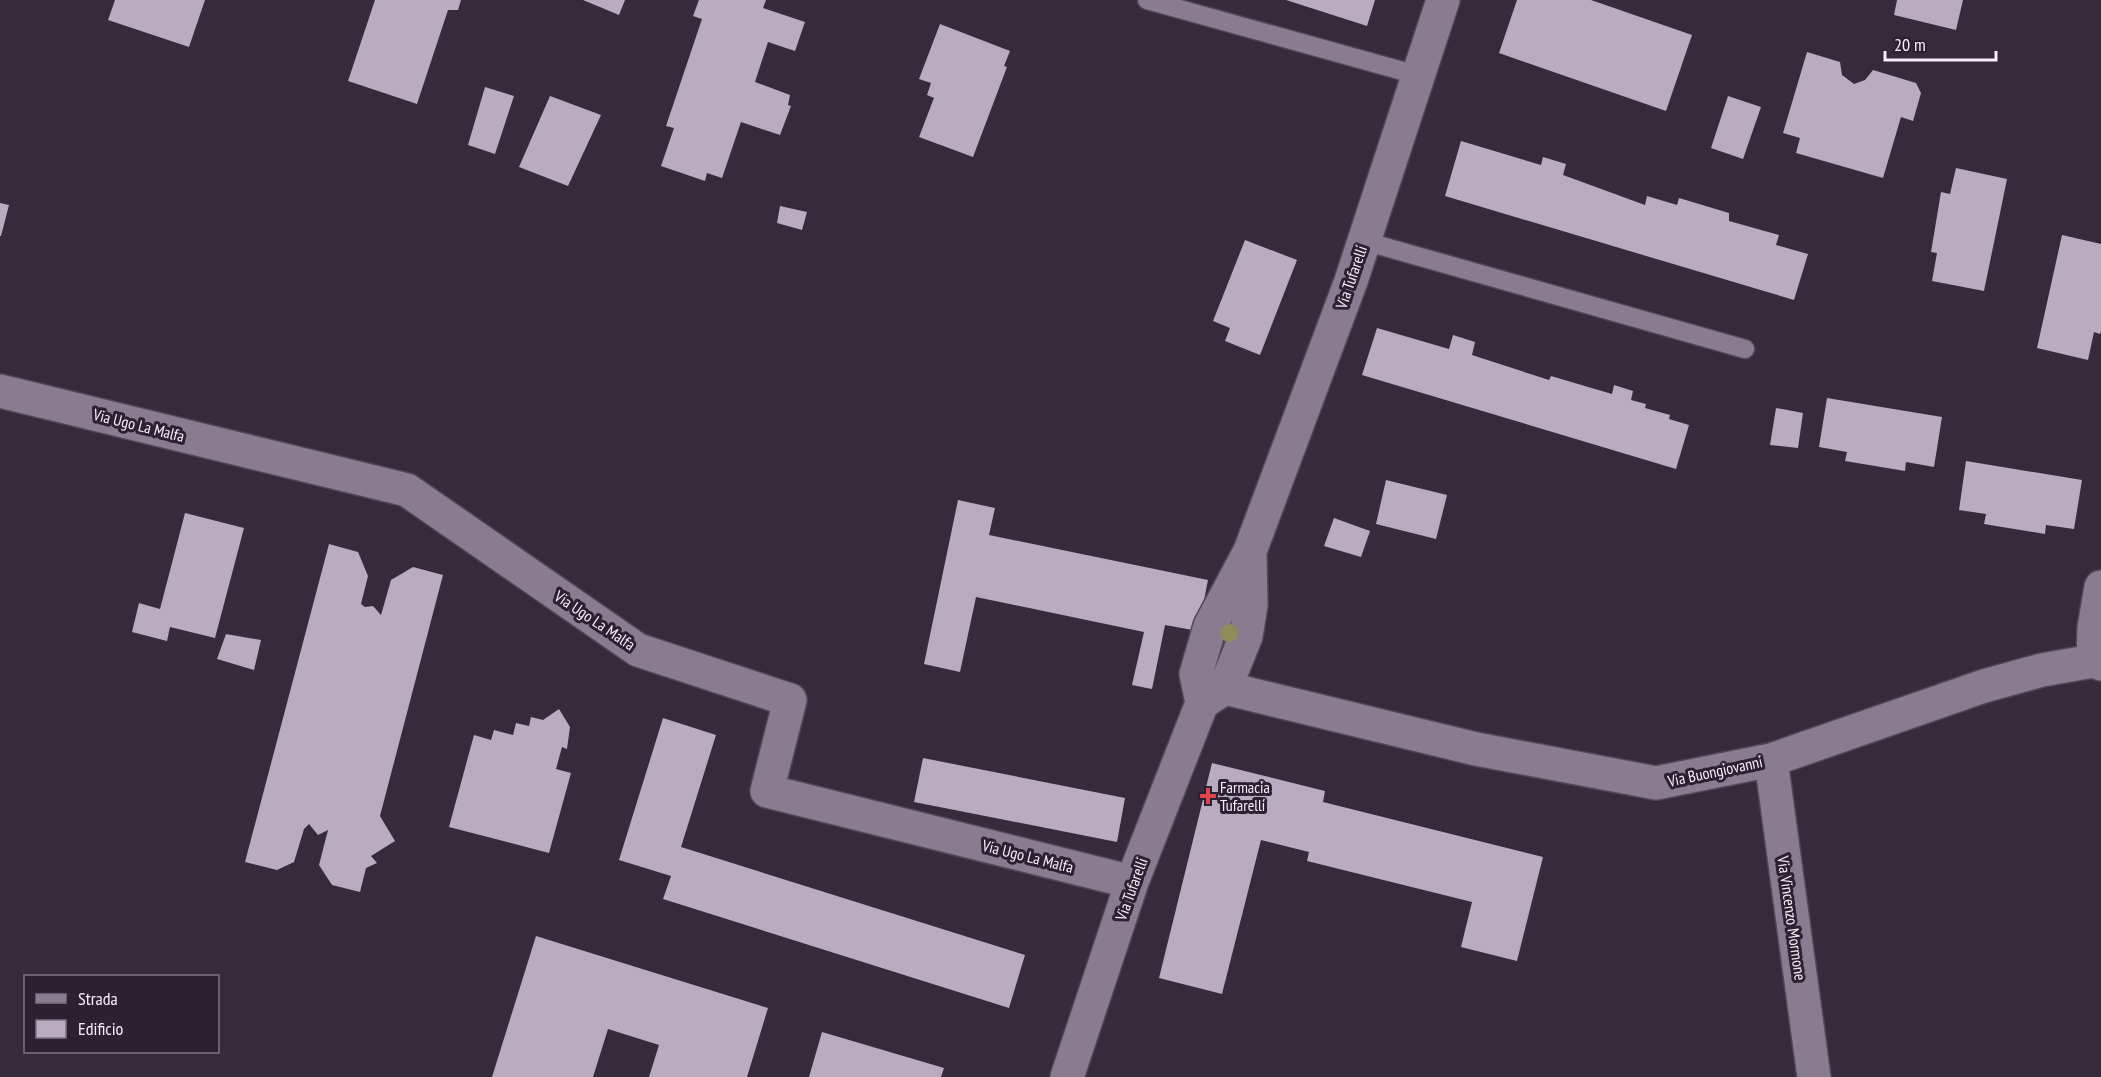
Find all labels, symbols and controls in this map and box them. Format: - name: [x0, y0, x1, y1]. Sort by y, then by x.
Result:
- scale bar: [1885, 24, 1996, 62]
- text: 20 m: [1894, 33, 1926, 56]
- street label: Via Tufarelli: [1331, 243, 1371, 312]
- street label: Via Ugo La Malfa: [90, 404, 187, 446]
- street label: Via Ugo La Malfa: [550, 585, 639, 654]
- street label: Via Buongiovanni: [1665, 751, 1764, 791]
- place label: Farmacia Tufarelli: [1220, 777, 1270, 815]
- marker: Farmacia Tufarelli: [1201, 789, 1215, 803]
- street label: Via Ugo La Malfa: [979, 835, 1076, 877]
- street label: Via Vincenzo Mormone: [1773, 853, 1811, 982]
- street label: Via Tufarelli: [1110, 855, 1152, 924]
- legend: [24, 975, 219, 1053]
- text: Strada: [78, 987, 118, 1010]
- text: Edificio: [78, 1017, 124, 1040]

